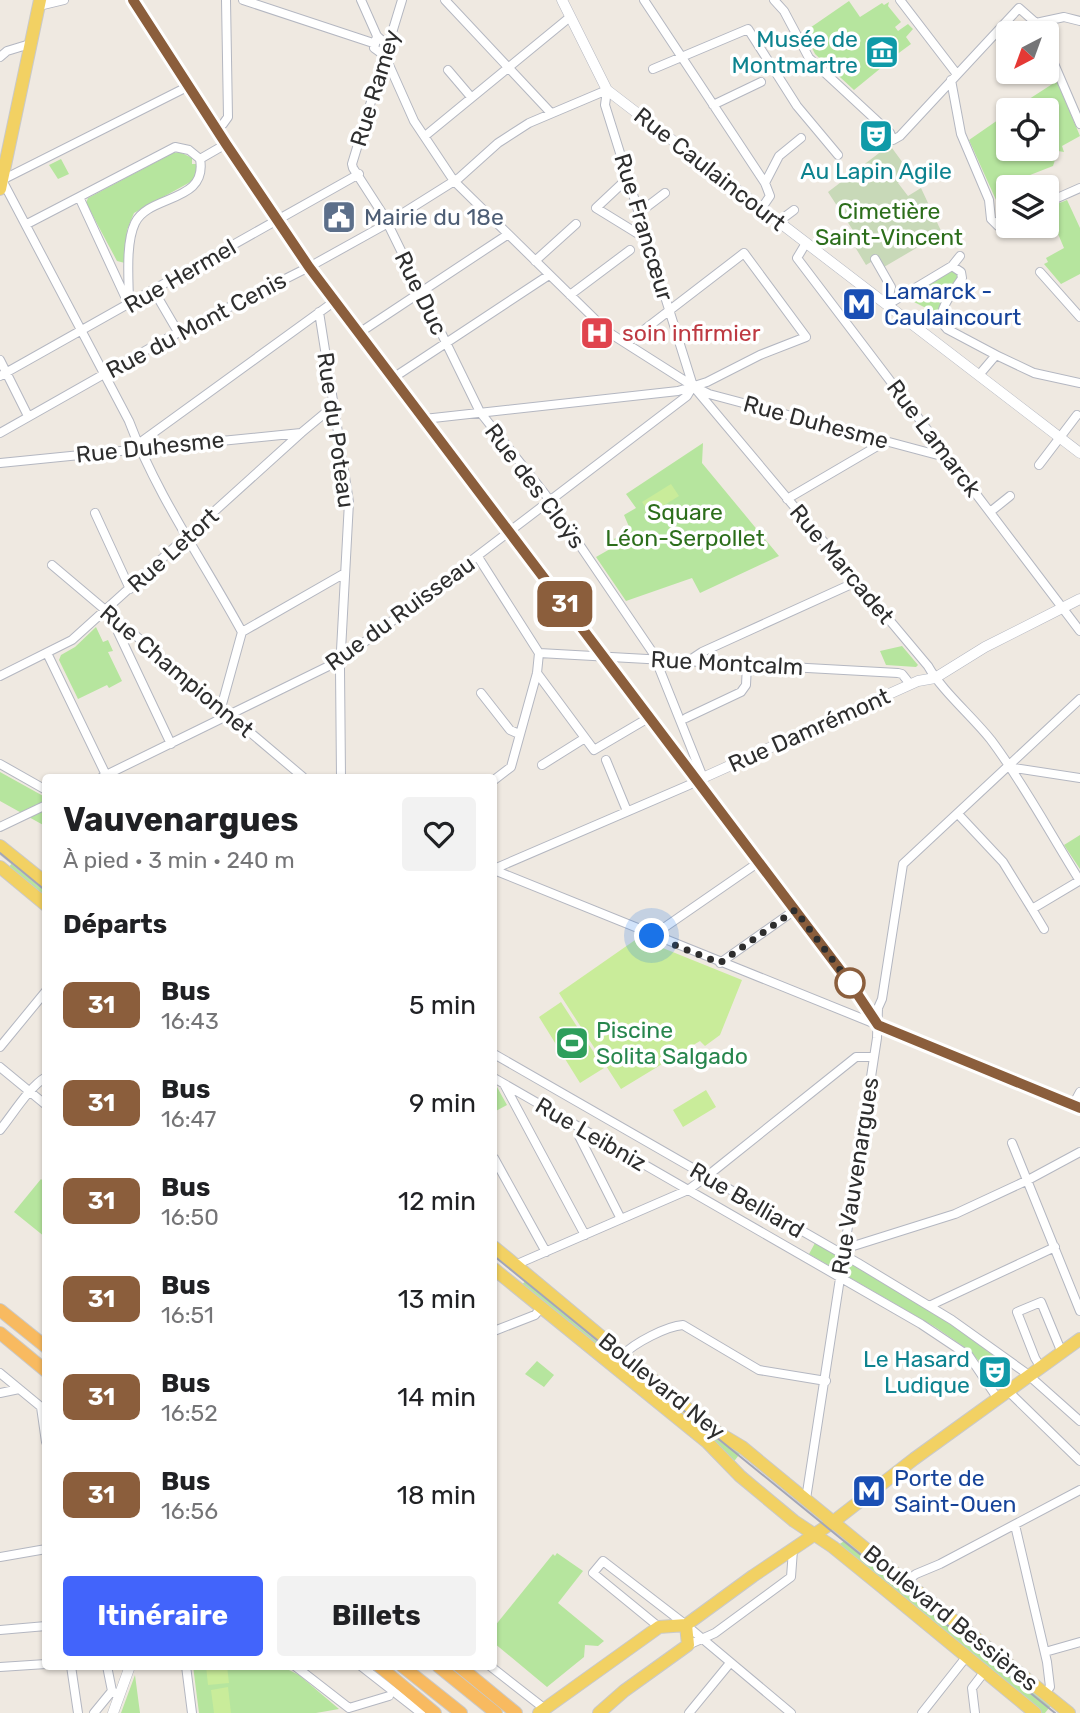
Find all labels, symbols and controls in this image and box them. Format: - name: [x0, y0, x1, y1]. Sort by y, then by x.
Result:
- north arrow: [996, 21, 1059, 84]
- map controls: [996, 21, 1059, 238]
- place label: Musée de Montmartre: [732, 25, 858, 79]
- street label: Rue Ramey: [344, 26, 406, 150]
- museum icon: Musée de Montmartre: [863, 33, 901, 71]
- button: locate: [996, 98, 1059, 161]
- street label: Rue Caulaincourt: [629, 101, 791, 237]
- theatre icon: Au Lapin Agile: [857, 117, 895, 155]
- street label: Rue Francœur: [608, 150, 680, 304]
- place label: Au Lapin Agile: [800, 157, 952, 185]
- button: layers: [996, 175, 1059, 238]
- park label: Cimetière Saint-Vincent: [815, 197, 963, 251]
- public building icon: Mairie du 18e: [320, 198, 358, 236]
- place label: Mairie du 18e: [364, 203, 504, 231]
- street label: Rue Hermel: [119, 233, 241, 319]
- street label: Rue Duc: [389, 246, 453, 340]
- street label: Rue du Mont Cenis: [101, 266, 291, 384]
- place label: Lamarck - Caulaincourt: [884, 277, 1021, 331]
- metro station icon: Lamarck - Caulaincourt: [840, 285, 878, 323]
- hospital icon: soin infirmier: [578, 314, 616, 352]
- place label: soin infirmier: [622, 319, 761, 347]
- street label: Rue du Poteau: [311, 350, 361, 510]
- street label: Rue Lamarck: [881, 374, 987, 502]
- street label: Rue Duhesme: [740, 389, 892, 455]
- street label: Rue des Cloÿs: [479, 418, 591, 554]
- street label: Rue Duhesme: [74, 425, 226, 469]
- park label: Square Léon-Serpollet: [605, 498, 765, 552]
- street label: Rue Marcadet: [784, 498, 900, 630]
- street label: Rue Letort: [122, 502, 224, 598]
- street label: Rue du Ruisseau: [320, 549, 480, 677]
- line badge: 31: [534, 581, 596, 627]
- text: 31: [551, 590, 579, 618]
- street label: Rue Championnet: [94, 599, 260, 743]
- street label: Rue Montcalm: [650, 645, 804, 681]
- street label: Rue Damrémont: [724, 682, 894, 778]
- button: heart: [402, 797, 476, 871]
- text: Vauvenargues: [63, 800, 299, 839]
- text: À pied · 3 min · 240 m: [63, 846, 295, 874]
- text: Départs: [63, 909, 167, 940]
- your location: [634, 918, 669, 953]
- unlabelled marker: [835, 968, 865, 998]
- text: Bus: [161, 976, 210, 1007]
- text: 5 min: [409, 990, 476, 1021]
- text: 31: [88, 991, 115, 1019]
- text: 16:43: [161, 1007, 219, 1035]
- place label: Piscine Solita Salgado: [596, 1016, 748, 1070]
- sports icon: Piscine Solita Salgado: [553, 1024, 591, 1062]
- text: Bus: [161, 1074, 210, 1105]
- street label: Rue Vauvenargues: [826, 1075, 884, 1277]
- text: 9 min: [409, 1088, 476, 1119]
- text: 31: [88, 1089, 115, 1117]
- street label: Rue Leibniz: [531, 1091, 651, 1177]
- text: 16:47: [161, 1105, 216, 1133]
- street label: Rue Belliard: [685, 1156, 809, 1244]
- text: Bus: [161, 1172, 210, 1203]
- text: 12 min: [398, 1186, 476, 1217]
- text: 31: [88, 1187, 115, 1215]
- text: 16:50: [161, 1203, 219, 1231]
- text: Bus: [161, 1270, 210, 1301]
- text: 13 min: [398, 1284, 476, 1315]
- text: 31: [88, 1285, 115, 1313]
- text: 16:51: [161, 1301, 214, 1329]
- street label: Boulevard Ney: [593, 1327, 731, 1446]
- place label: Le Hasard Ludique: [863, 1345, 970, 1399]
- theatre icon: Le Hasard Ludique: [976, 1353, 1014, 1391]
- text: Bus: [161, 1368, 210, 1399]
- text: 14 min: [397, 1382, 476, 1413]
- text: 31: [88, 1383, 115, 1411]
- text: 16:52: [161, 1399, 218, 1427]
- place label: Porte de Saint-Ouen: [894, 1464, 1016, 1518]
- text: Bus: [161, 1466, 210, 1497]
- metro station icon: Porte de Saint-Ouen: [850, 1472, 888, 1510]
- text: 18 min: [397, 1480, 476, 1511]
- text: 31: [88, 1481, 115, 1509]
- text: 16:56: [161, 1497, 218, 1525]
- street label: Boulevard Bessières: [858, 1539, 1044, 1697]
- button: Itinéraire: [63, 1576, 263, 1656]
- button: Billets: [277, 1576, 476, 1656]

